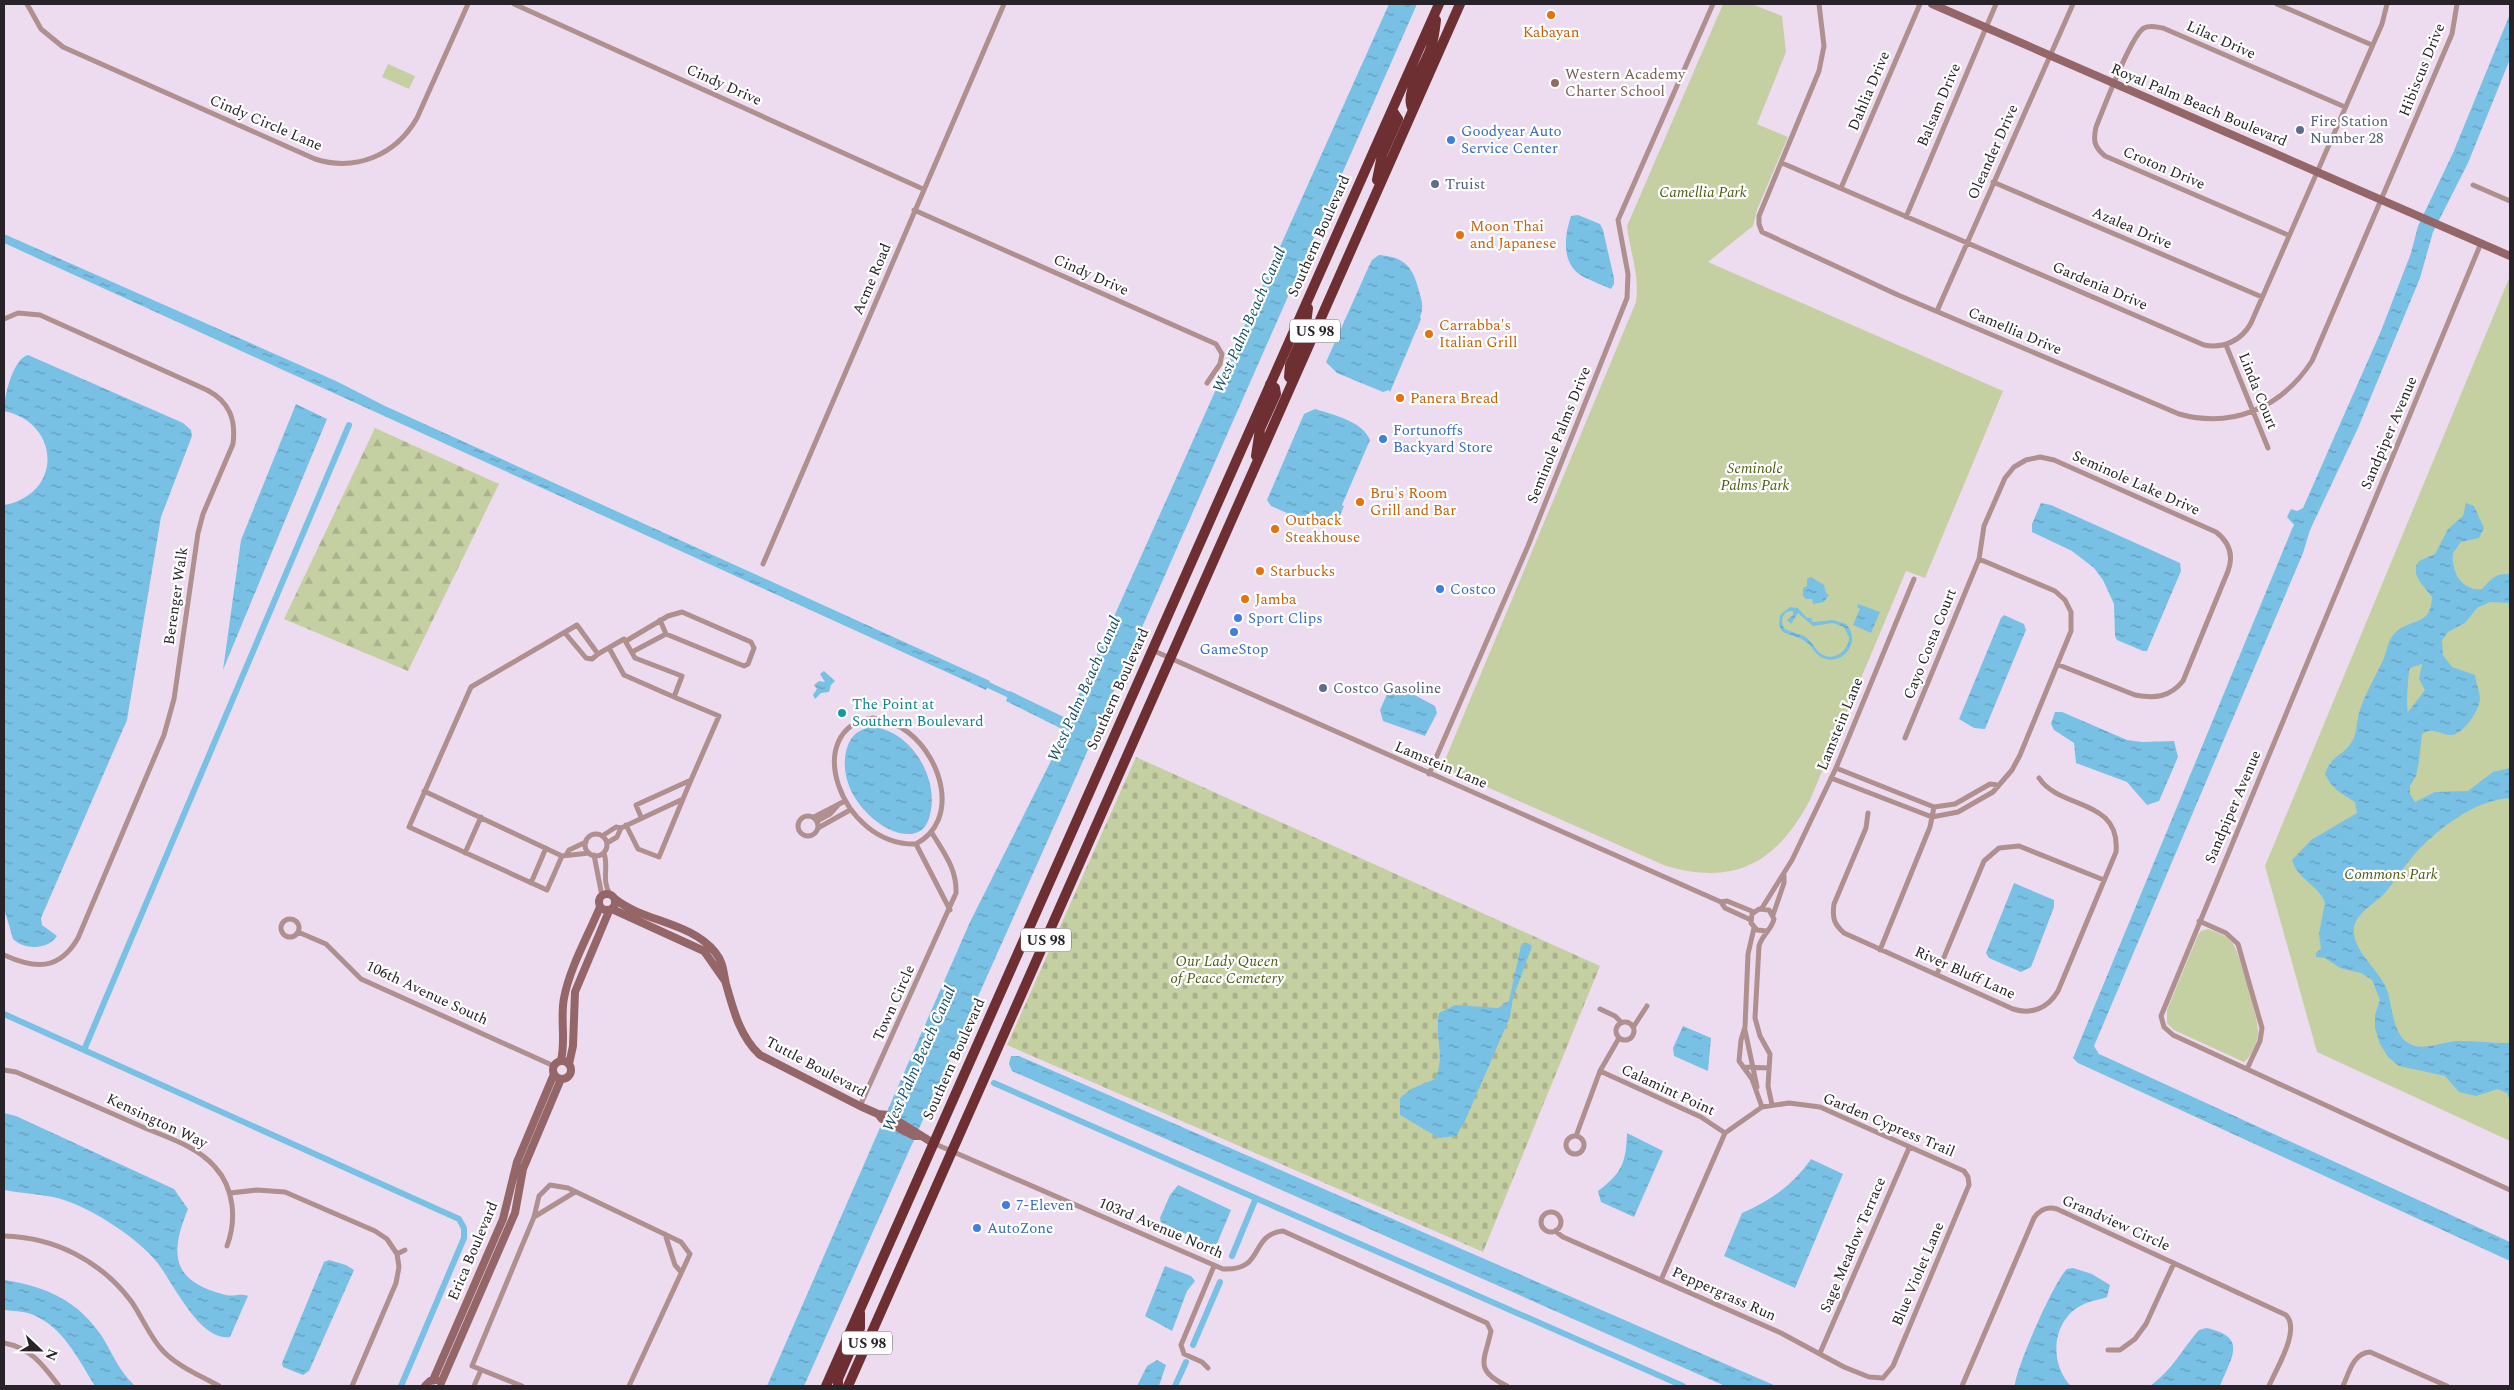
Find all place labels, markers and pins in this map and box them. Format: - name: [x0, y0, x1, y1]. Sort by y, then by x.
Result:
- marker: Kabayan: [1545, 9, 1557, 21]
- place label: Kabayan: [1523, 21, 1580, 44]
- place label: Western Academy Charter School: [1565, 63, 1686, 103]
- marker: Western Academy Charter School: [1549, 77, 1561, 89]
- place label: Fire Station Number 28: [2310, 110, 2389, 150]
- place label: Goodyear Auto Service Center: [1461, 120, 1562, 160]
- marker: Fire Station Number 28: [2294, 124, 2306, 136]
- marker: Goodyear Auto Service Center: [1445, 134, 1457, 146]
- place label: Truist: [1445, 173, 1485, 196]
- marker: Truist: [1429, 178, 1441, 190]
- place label: Moon Thai and Japanese: [1470, 215, 1557, 255]
- marker: Moon Thai and Japanese: [1454, 229, 1466, 241]
- place label: Carrabba's Italian Grill: [1439, 314, 1517, 354]
- marker: Carrabba's Italian Grill: [1423, 328, 1435, 340]
- place label: Panera Bread: [1410, 387, 1499, 410]
- marker: Panera Bread: [1394, 392, 1406, 404]
- place label: Fortunoffs Backyard Store: [1393, 419, 1493, 459]
- marker: Fortunoffs Backyard Store: [1377, 433, 1389, 445]
- place label: Bru's Room Grill and Bar: [1370, 482, 1456, 522]
- marker: Bru's Room Grill and Bar: [1354, 496, 1366, 508]
- place label: Outback Steakhouse: [1285, 509, 1360, 549]
- marker: Outback Steakhouse: [1269, 523, 1281, 535]
- place label: Starbucks: [1270, 560, 1335, 583]
- marker: Starbucks: [1254, 565, 1266, 577]
- place label: Costco: [1450, 578, 1496, 601]
- marker: Costco: [1434, 583, 1446, 595]
- place label: Jamba: [1255, 588, 1297, 611]
- marker: Jamba: [1239, 593, 1251, 605]
- place label: Sport Clips: [1248, 607, 1323, 630]
- marker: Sport Clips: [1232, 612, 1244, 624]
- marker: GameStop: [1228, 626, 1240, 638]
- place label: GameStop: [1199, 638, 1269, 661]
- place label: Costco Gasoline: [1333, 677, 1441, 700]
- marker: Costco Gasoline: [1317, 682, 1329, 694]
- place label: The Point at Southern Boulevard: [852, 693, 984, 733]
- marker: The Point at Southern Boulevard: [836, 707, 848, 719]
- place label: 7-Eleven: [1016, 1194, 1074, 1217]
- marker: 7-Eleven: [1000, 1199, 1012, 1211]
- place label: AutoZone: [987, 1217, 1053, 1240]
- marker: AutoZone: [971, 1222, 983, 1234]

